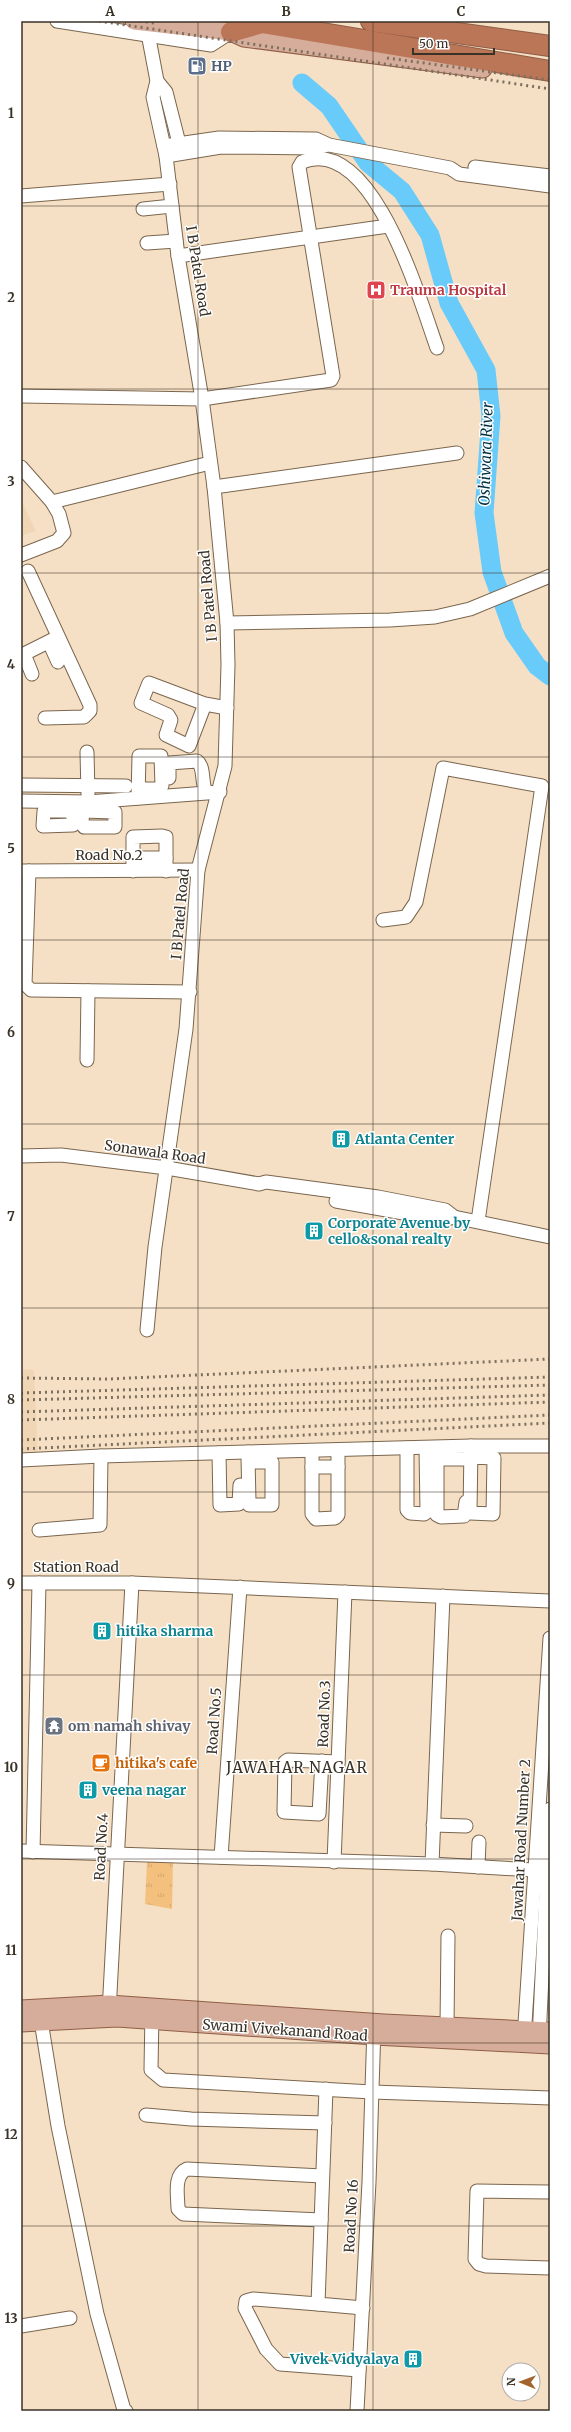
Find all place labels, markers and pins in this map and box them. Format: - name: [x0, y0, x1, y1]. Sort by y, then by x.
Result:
- fuel station icon: HP: [186, 55, 208, 77]
- place label: HP: [211, 57, 232, 75]
- hospital icon: Trauma Hospital: [365, 279, 387, 301]
- place label: Trauma Hospital: [390, 281, 507, 299]
- building icon: Atlanta Center: [330, 1128, 352, 1150]
- place label: Atlanta Center: [354, 1130, 455, 1148]
- place label: Corporate Avenue by cello&sonal realty: [328, 1214, 471, 1248]
- building icon: Corporate Avenue by cello&sonal realty: [303, 1220, 325, 1242]
- building icon: hitika sharma: [91, 1620, 113, 1642]
- place label: hitika sharma: [116, 1622, 213, 1640]
- temple icon: om namah shivay: [43, 1715, 65, 1737]
- place label: om namah shivay: [68, 1717, 191, 1735]
- cafe icon: hitika's cafe: [90, 1752, 112, 1774]
- place label: hitika's cafe: [115, 1754, 198, 1772]
- building icon: veena nagar: [77, 1779, 99, 1801]
- place label: veena nagar: [101, 1781, 187, 1799]
- building icon: Vivek Vidyalaya: [402, 2348, 424, 2370]
- place label: Vivek Vidyalaya: [289, 2350, 399, 2368]

